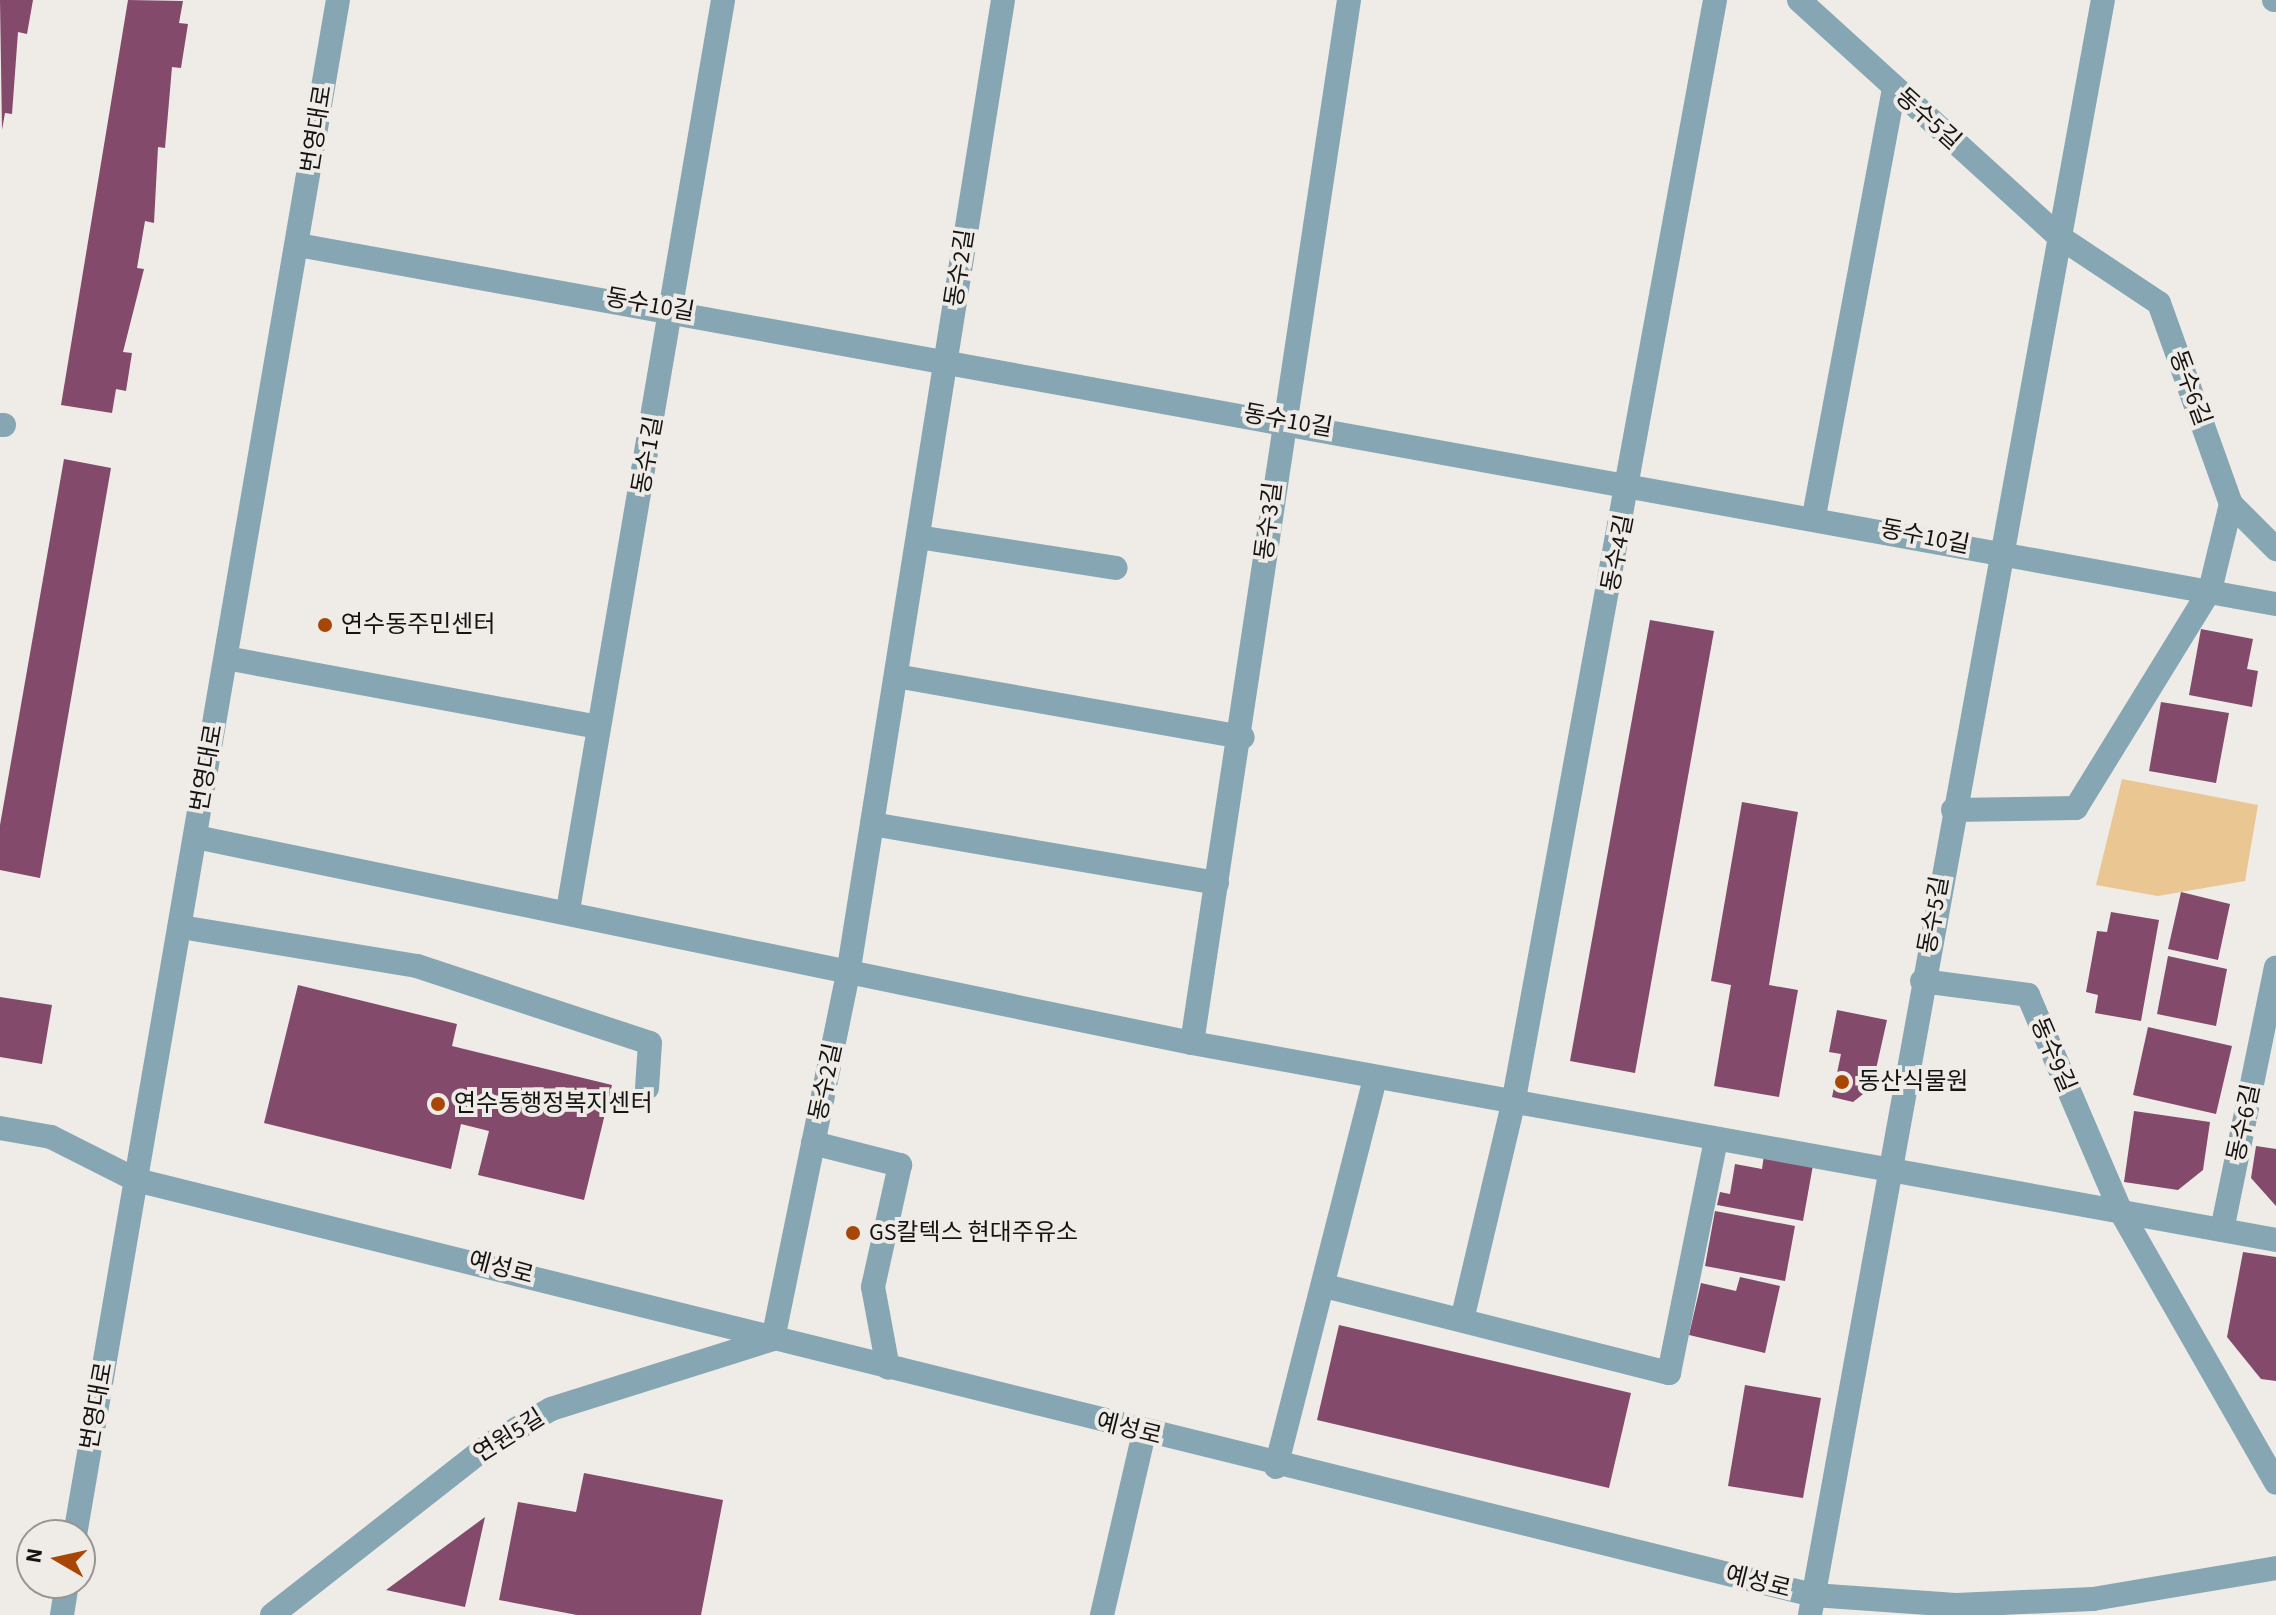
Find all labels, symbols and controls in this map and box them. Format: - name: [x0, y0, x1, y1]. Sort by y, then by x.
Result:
- street label: 동수5길: [1889, 82, 1967, 156]
- street label: 번영대로: [296, 83, 338, 175]
- street label: 동수2길: [940, 227, 980, 309]
- street label: 동수10길: [603, 283, 697, 327]
- street label: 동수6길: [2163, 346, 2217, 430]
- street label: 동수10길: [1241, 399, 1335, 443]
- street label: 동수1길: [627, 414, 669, 496]
- street label: 동수3길: [1250, 480, 1288, 562]
- street label: 동수4길: [1596, 512, 1640, 594]
- street label: 동수10길: [1878, 514, 1972, 560]
- place label: 연수동주민센터: [341, 611, 496, 639]
- marker: 연수동주민센터: [316, 616, 334, 634]
- street label: 번영대로: [185, 722, 229, 814]
- street label: 동수5길: [1913, 874, 1955, 956]
- street label: 동수9길: [2024, 1013, 2082, 1097]
- street label: 동수2길: [804, 1041, 848, 1123]
- place label: 동산식물원: [1858, 1068, 1968, 1096]
- marker: 동산식물원: [1833, 1073, 1851, 1091]
- street label: 동수6길: [2222, 1082, 2266, 1164]
- place label: 연수동행정복지센터: [454, 1090, 653, 1118]
- marker: 연수동행정복지센터: [429, 1095, 447, 1113]
- place label: GS칼텍스 현대주유소: [869, 1219, 1078, 1247]
- marker: GS칼텍스 현대주유소: [844, 1224, 862, 1242]
- street label: 예성로: [465, 1246, 537, 1290]
- street label: 번영대로: [75, 1360, 119, 1452]
- street label: 연원5길: [468, 1403, 550, 1469]
- street label: 예성로: [1093, 1407, 1165, 1451]
- north arrow: [16, 1519, 96, 1599]
- text: N: [17, 1546, 51, 1565]
- street label: 예성로: [1722, 1560, 1794, 1604]

